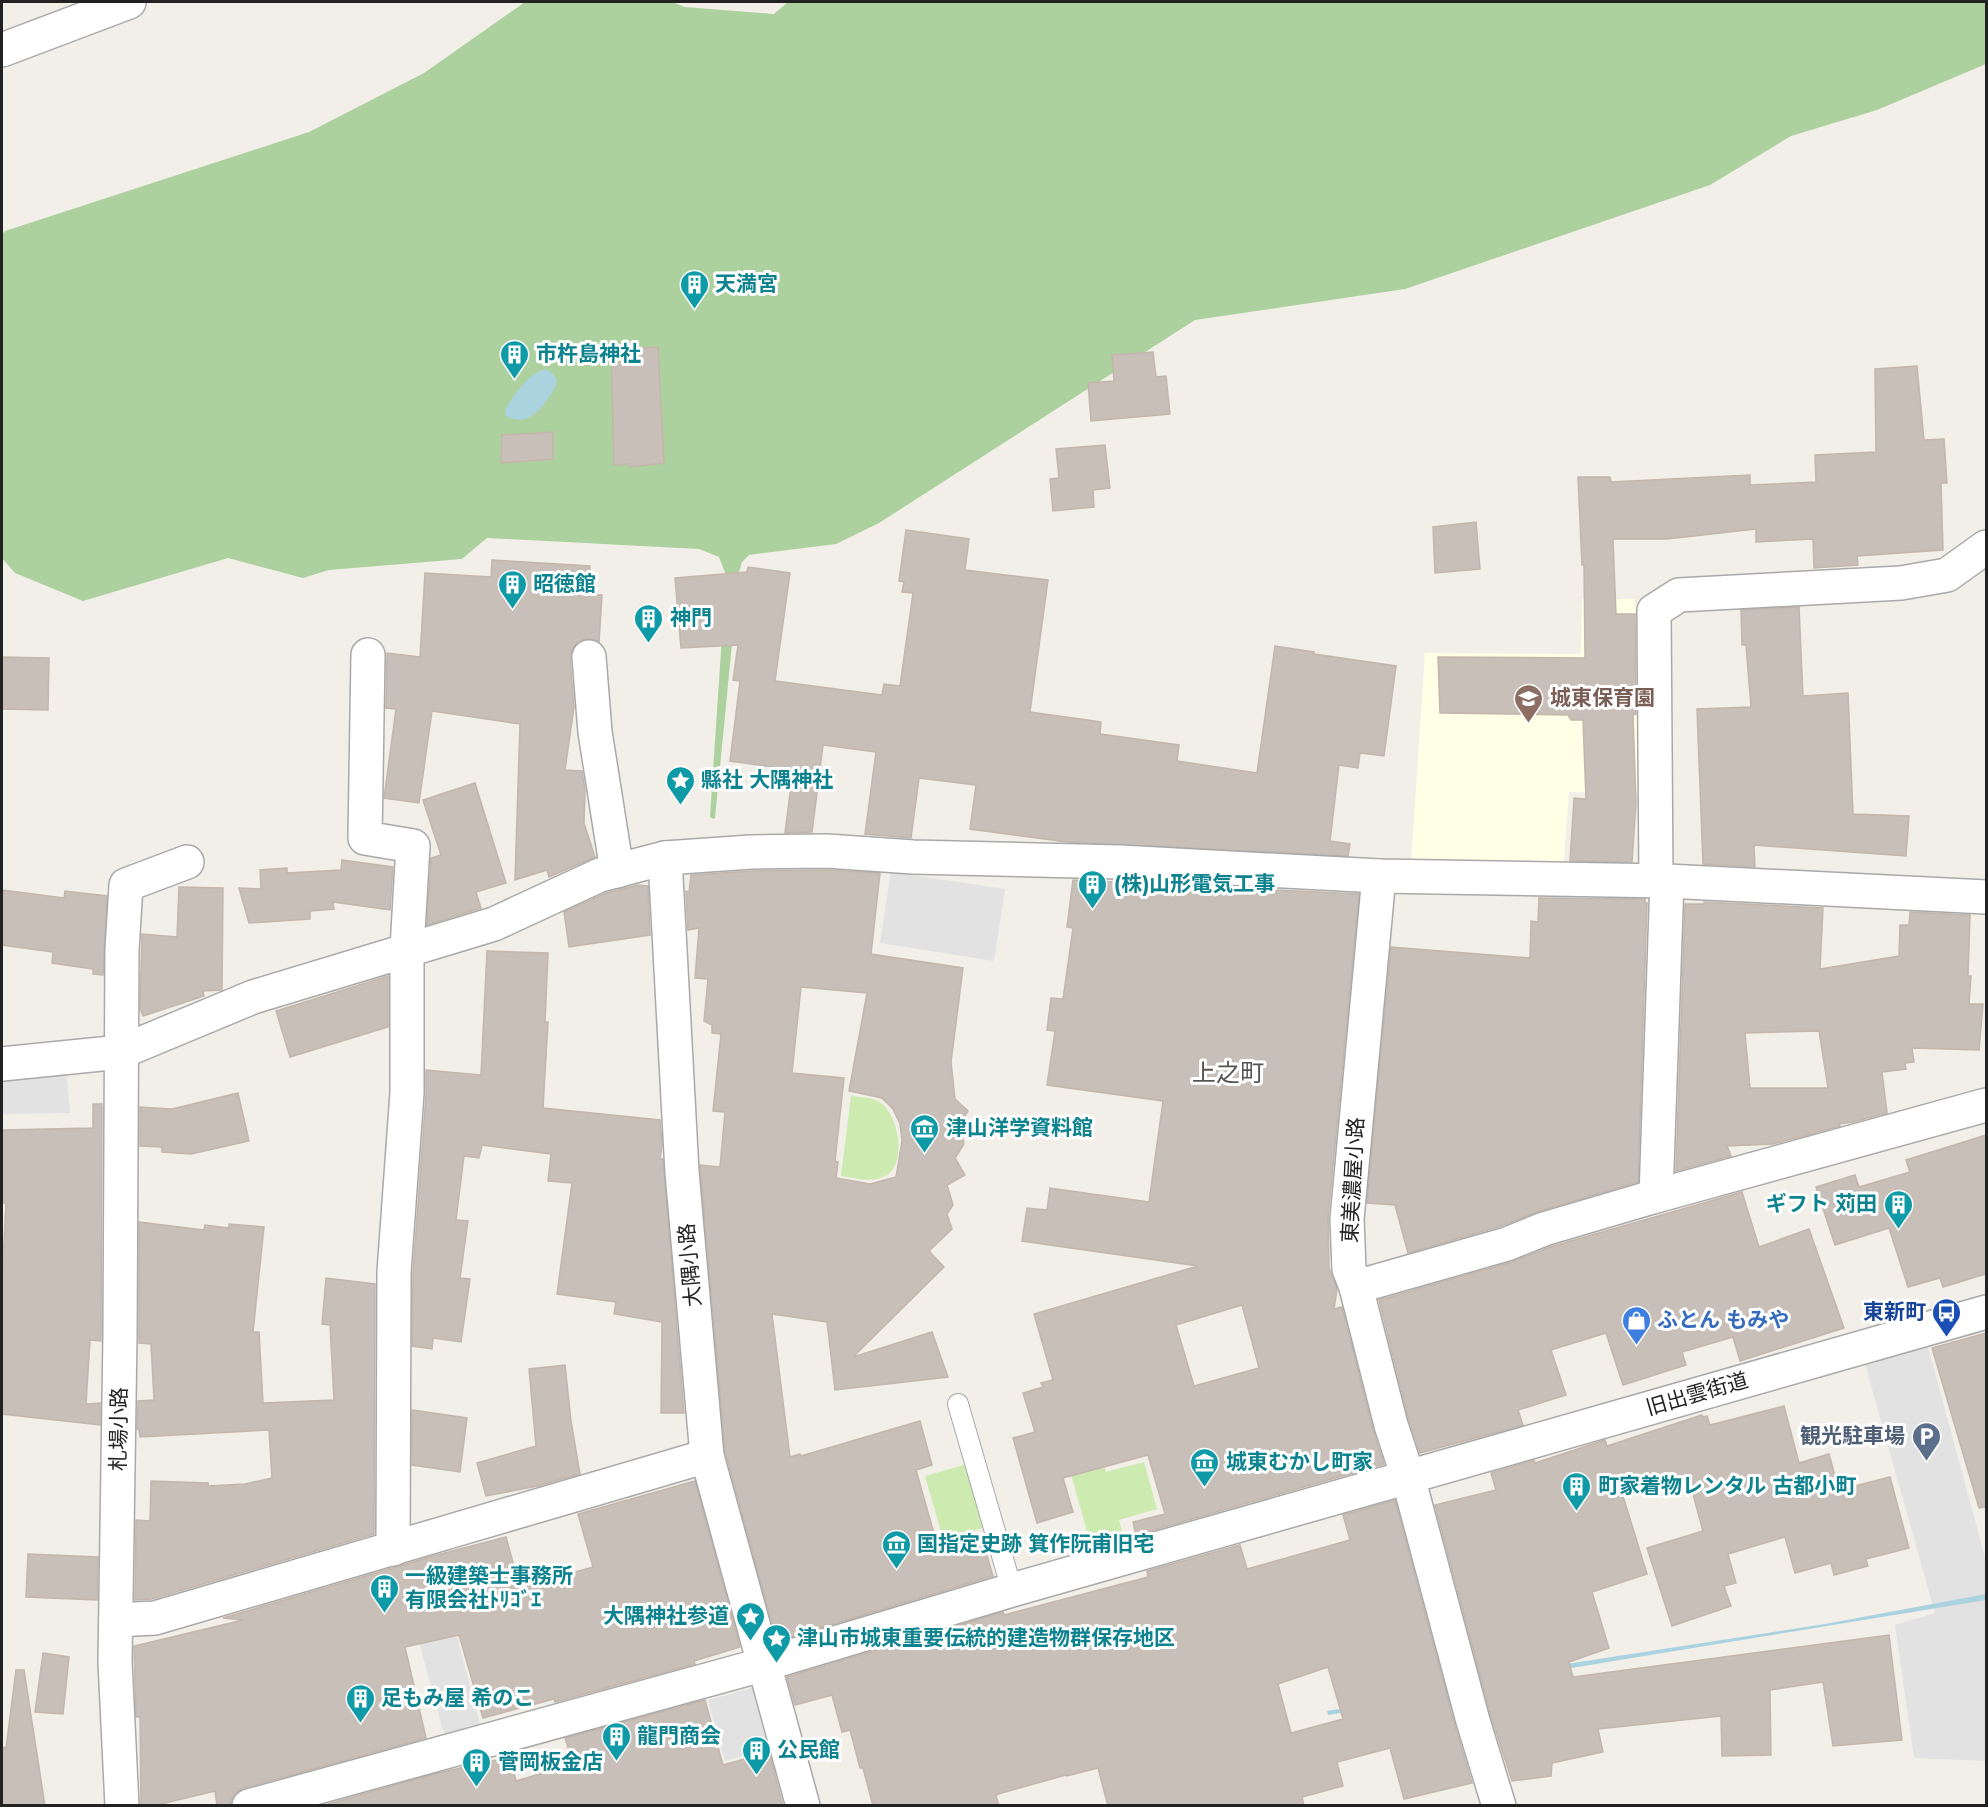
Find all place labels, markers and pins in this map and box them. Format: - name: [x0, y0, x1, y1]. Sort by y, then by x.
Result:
- building icon: 天満宮: [678, 268, 710, 310]
- place label: 天満宮: [715, 269, 778, 299]
- building icon: 市杵島神社: [499, 338, 531, 380]
- place label: 市杵島神社: [536, 339, 641, 369]
- building icon: 昭徳館: [496, 568, 528, 610]
- place label: 昭徳館: [533, 569, 596, 599]
- building icon: 神門: [633, 602, 665, 644]
- place label: 神門: [670, 603, 712, 633]
- school or university icon: 城東保育園: [1513, 682, 1545, 724]
- place label: 城東保育園: [1550, 683, 1655, 713]
- place icon: 縣社 大隅神社: [664, 764, 696, 806]
- place label: 縣社 大隅神社: [701, 765, 833, 795]
- building icon: (株)山形電気工事: [1077, 868, 1109, 910]
- place label: (株)山形電気工事: [1114, 869, 1275, 899]
- museum icon: 津山洋学資料館: [909, 1112, 941, 1154]
- place label: 津山洋学資料館: [946, 1113, 1093, 1143]
- building icon: ギフト 苅田: [1882, 1188, 1914, 1230]
- place label: ギフト 苅田: [1766, 1189, 1877, 1219]
- bus stop icon: 東新町: [1931, 1296, 1963, 1338]
- place label: 東新町: [1863, 1297, 1926, 1327]
- shop icon: ふとん もみや: [1620, 1304, 1652, 1346]
- place label: ふとん もみや: [1657, 1305, 1789, 1335]
- parking icon: 観光駐車場: [1910, 1420, 1942, 1462]
- place label: 観光駐車場: [1800, 1421, 1905, 1451]
- museum icon: 城東むかし町家: [1189, 1446, 1221, 1488]
- place label: 城東むかし町家: [1226, 1447, 1373, 1477]
- building icon: 町家着物レンタル 古都小町: [1561, 1470, 1593, 1512]
- place label: 町家着物レンタル 古都小町: [1598, 1471, 1856, 1501]
- museum icon: 国指定史跡 箕作阮甫旧宅: [880, 1528, 912, 1570]
- place label: 国指定史跡 箕作阮甫旧宅: [917, 1529, 1154, 1559]
- place label: 一級建築士事務所 有限会社ﾄﾘｺﾞｴ: [405, 1561, 573, 1615]
- building icon: 一級建築士事務所 有限会社ﾄﾘｺﾞｴ: [368, 1572, 400, 1614]
- place icon: 大隅神社参道: [734, 1600, 766, 1642]
- place label: 大隅神社参道: [603, 1601, 729, 1631]
- place icon: 津山市城東重要伝統的建造物群保存地区: [760, 1622, 792, 1664]
- place label: 津山市城東重要伝統的建造物群保存地区: [797, 1623, 1175, 1653]
- building icon: 足もみ屋 希のこ: [344, 1682, 376, 1724]
- place label: 足もみ屋 希のこ: [381, 1683, 534, 1713]
- building icon: 龍門商会: [600, 1720, 632, 1762]
- place label: 龍門商会: [637, 1721, 721, 1751]
- building icon: 公民館: [740, 1734, 772, 1776]
- place label: 公民館: [777, 1735, 840, 1765]
- building icon: 菅岡板金店: [461, 1746, 493, 1788]
- place label: 菅岡板金店: [498, 1747, 603, 1777]

